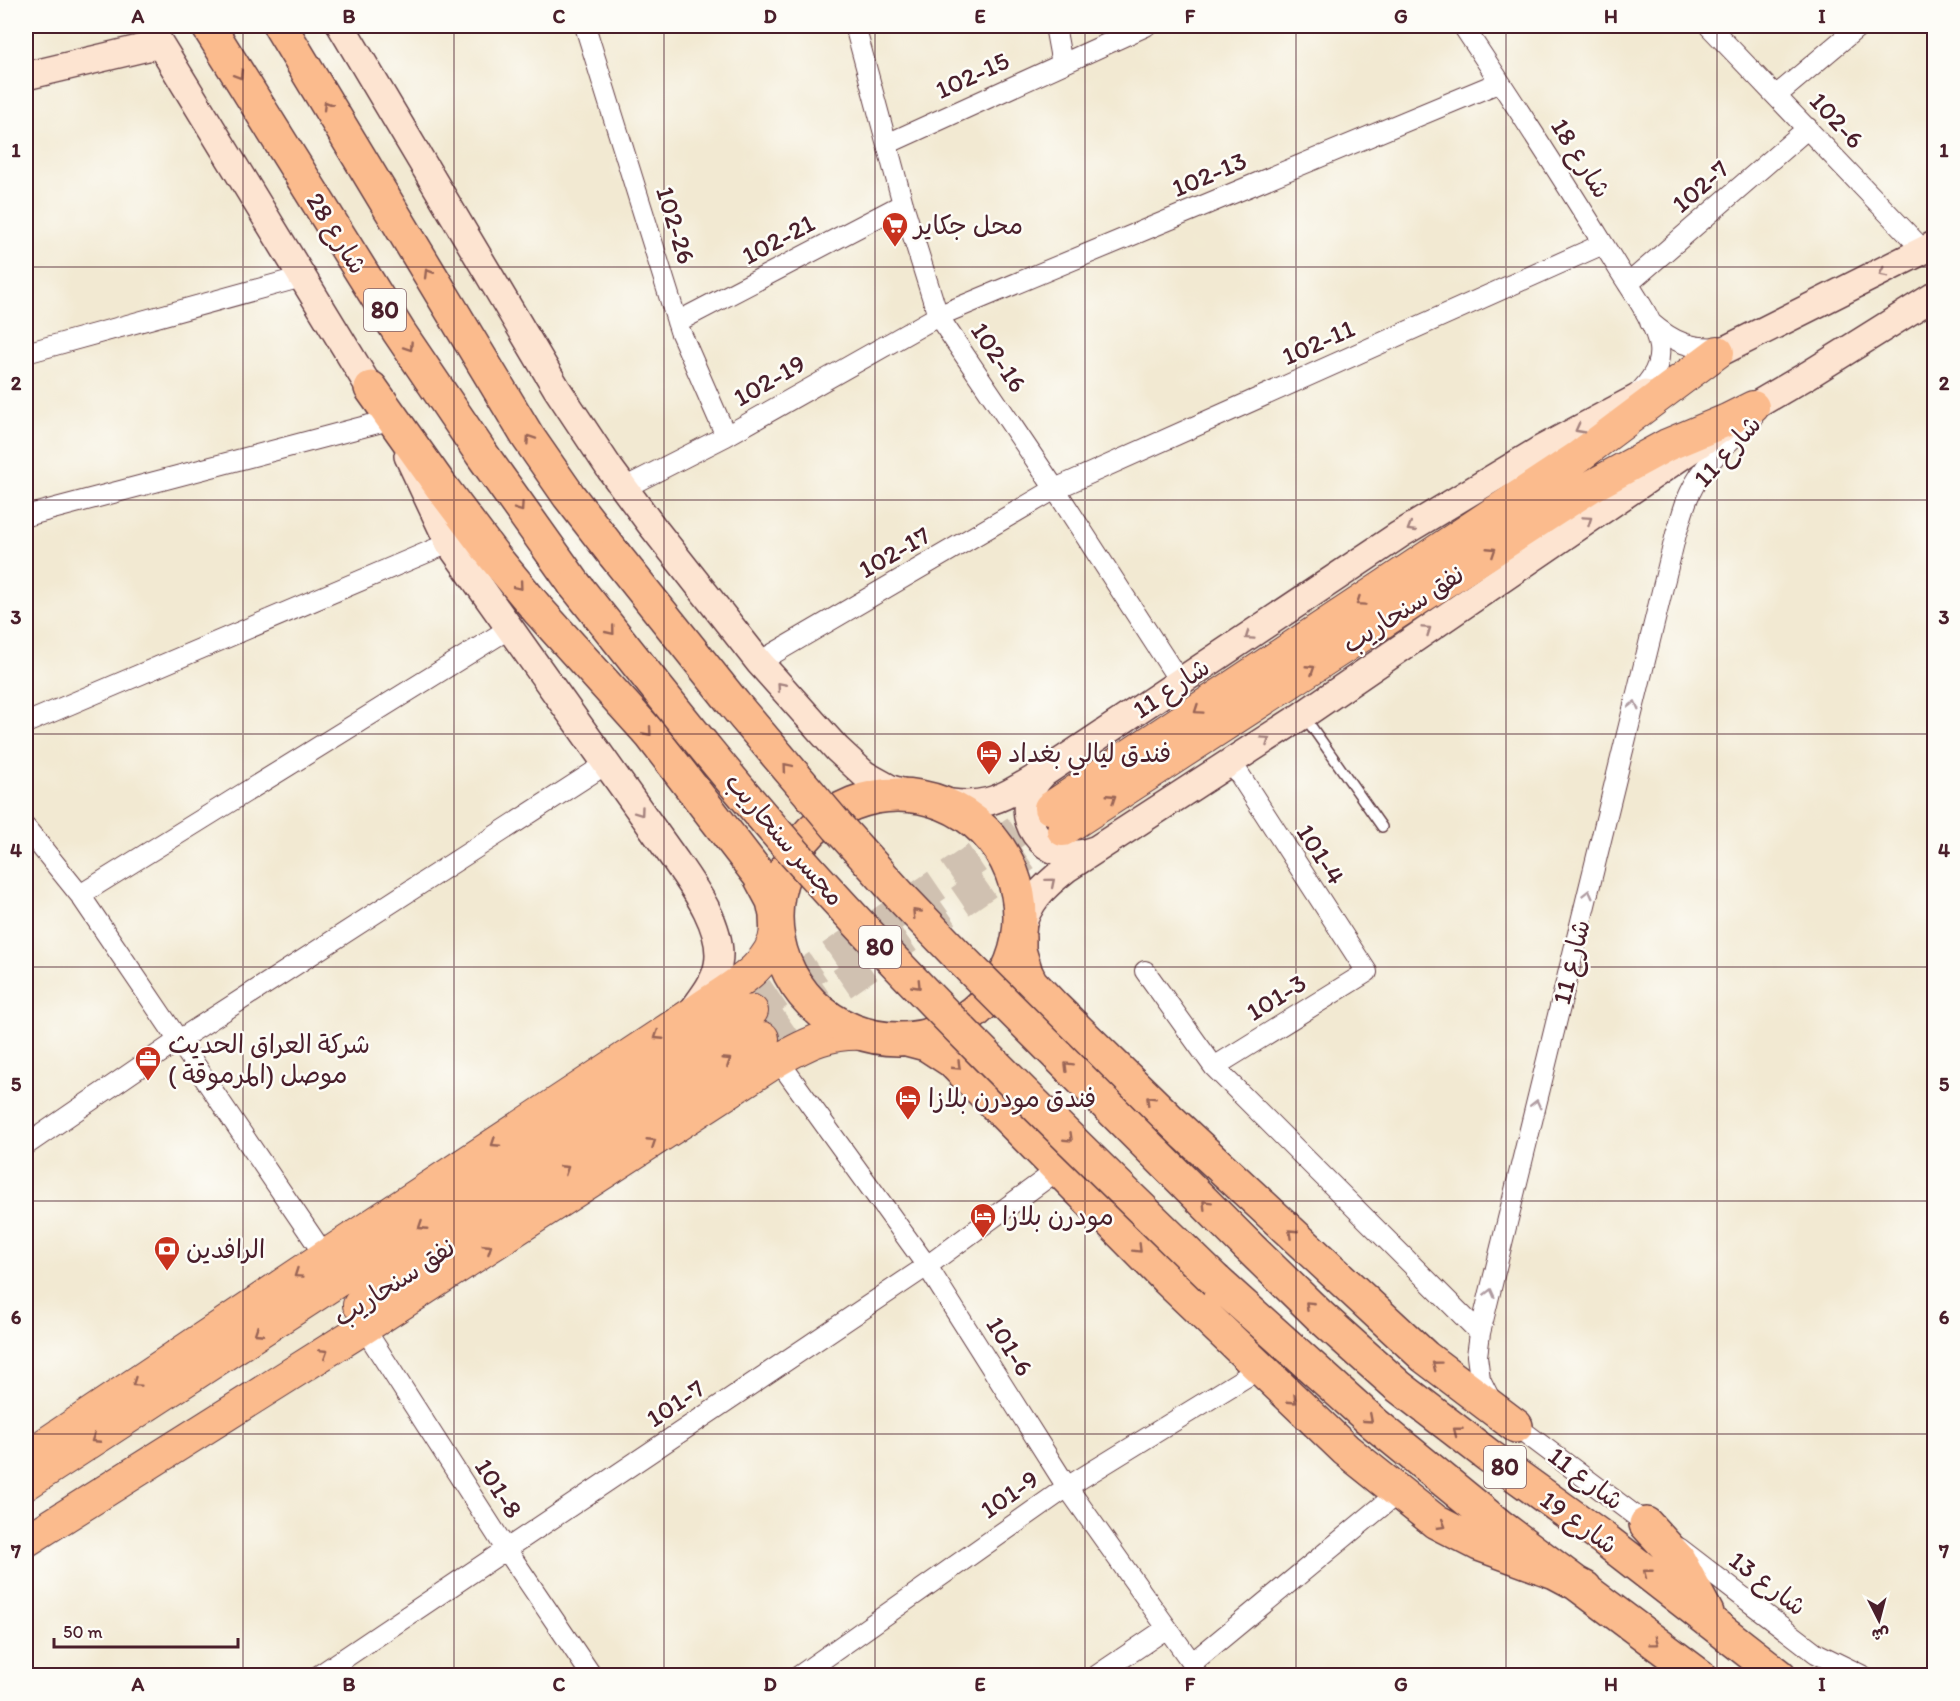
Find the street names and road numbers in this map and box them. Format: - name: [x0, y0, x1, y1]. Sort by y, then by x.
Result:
- street label: 102-15: [930, 44, 1014, 106]
- street label: 102-6: [1803, 85, 1871, 155]
- street label: شارع 18: [1542, 112, 1618, 205]
- street label: 102-13: [1167, 144, 1251, 204]
- street label: 102-7: [1665, 153, 1735, 219]
- street label: 102-26: [649, 182, 703, 268]
- street label: شارع 28: [298, 186, 374, 281]
- street label: 102-21: [736, 207, 820, 271]
- road number: 80: [364, 289, 406, 331]
- street label: 102-11: [1277, 312, 1359, 372]
- street label: 102-16: [964, 316, 1034, 398]
- street label: 102-19: [727, 347, 811, 413]
- street label: شارع 11: [1686, 408, 1769, 495]
- street label: 102-17: [853, 519, 935, 585]
- street label: نفق سنحاريب: [1336, 558, 1470, 660]
- street label: شارع 11: [1126, 651, 1217, 727]
- street label: مجسر سنحاريب: [718, 766, 852, 912]
- street label: 101-4: [1290, 818, 1353, 891]
- street label: شارع 11: [1545, 916, 1599, 1008]
- road number: 80: [859, 926, 901, 968]
- street label: 101-3: [1240, 966, 1312, 1028]
- street label: نفق سنحاريب: [327, 1231, 461, 1333]
- street label: 101-6: [979, 1310, 1041, 1382]
- street label: 101-7: [640, 1372, 710, 1434]
- street label: شارع 11: [1541, 1439, 1630, 1518]
- road number: 80: [1484, 1446, 1526, 1488]
- street label: 101-8: [468, 1452, 530, 1524]
- street label: 101-9: [974, 1462, 1044, 1526]
- street label: شارع 19: [1533, 1483, 1624, 1562]
- street label: شارع 13: [1722, 1544, 1813, 1624]

